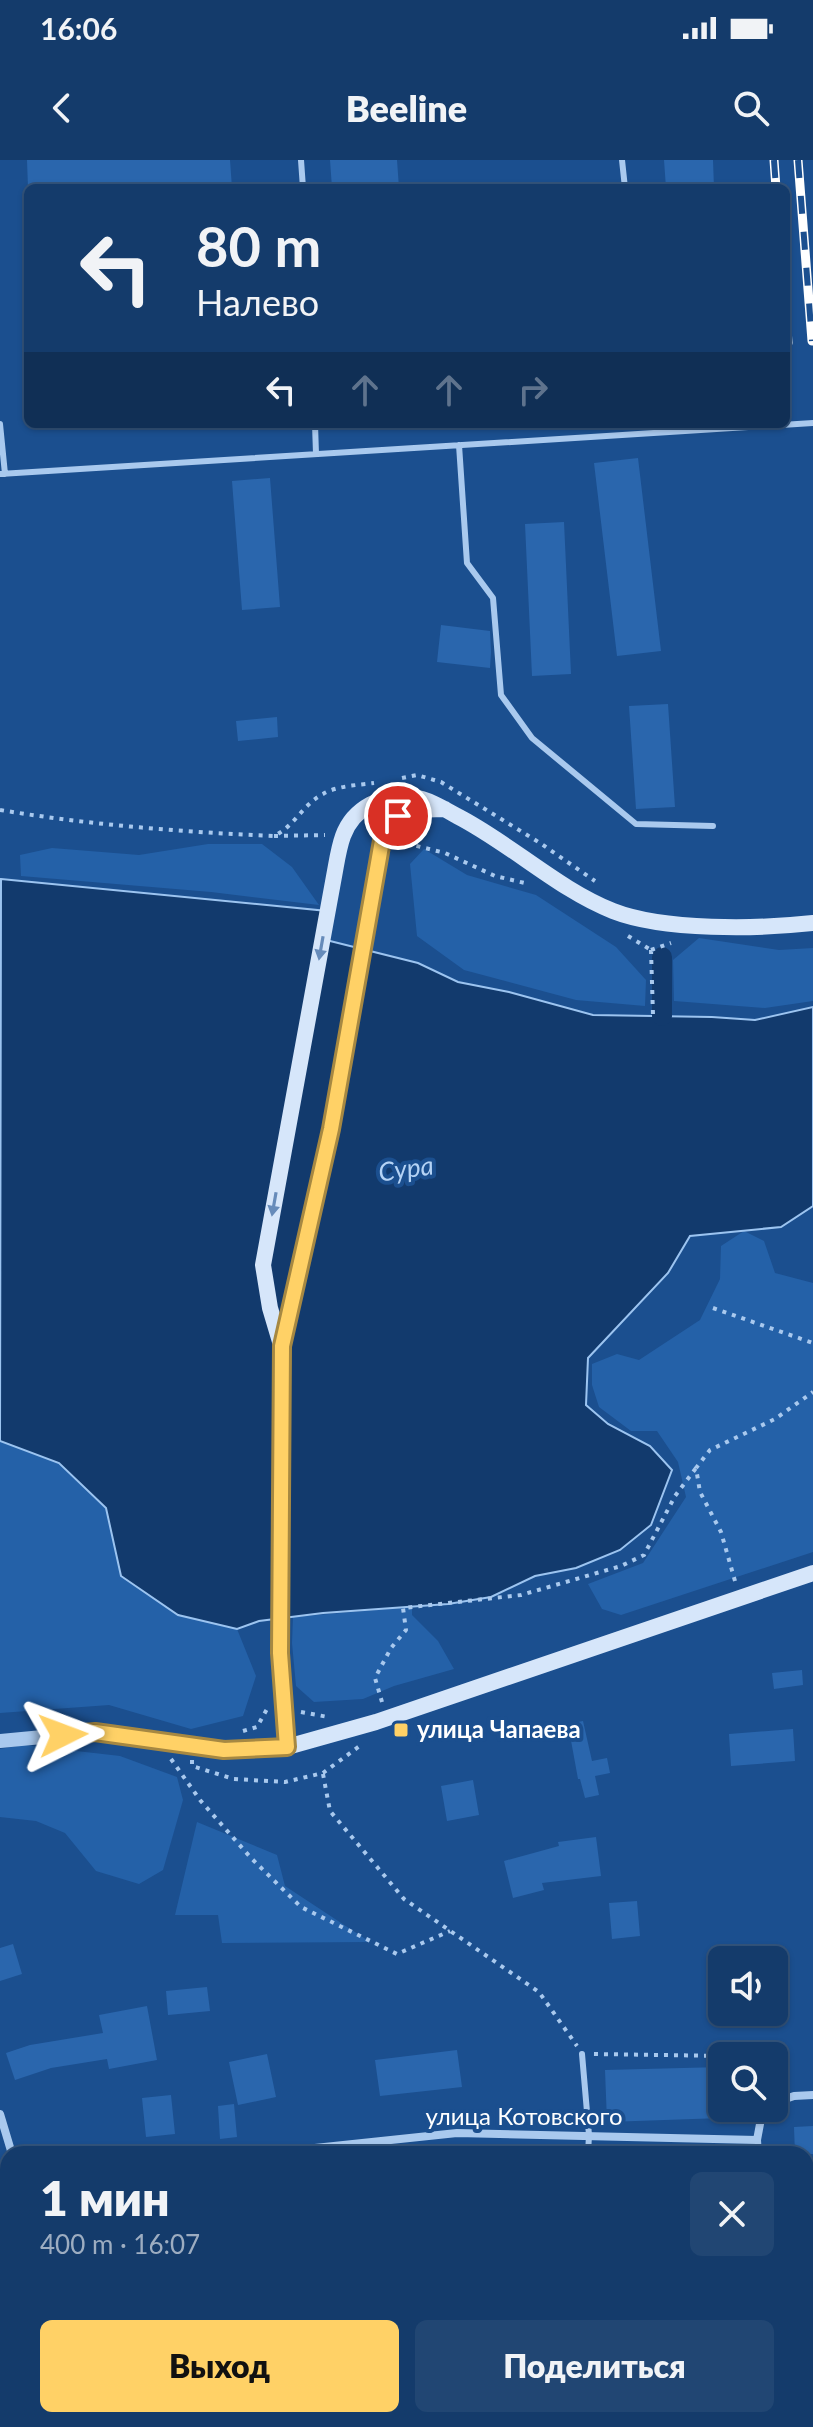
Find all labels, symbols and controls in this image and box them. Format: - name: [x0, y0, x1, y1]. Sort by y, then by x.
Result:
- text: 16:06: [40, 10, 117, 46]
- icon: back: [40, 86, 84, 130]
- text: Beeline: [346, 86, 467, 130]
- icon: search: [729, 86, 773, 130]
- text: 80 m: [196, 212, 321, 279]
- icon: left: [64, 216, 168, 320]
- text: Налево: [196, 280, 319, 324]
- icon: left: [259, 368, 303, 412]
- icon: ahead: [343, 368, 387, 412]
- icon: ahead: [427, 368, 471, 412]
- icon: right: [511, 368, 555, 412]
- pin: [364, 782, 432, 850]
- icon: arrive: [376, 794, 420, 838]
- one-way arrow: [314, 936, 326, 961]
- water label: Сура: [376, 1148, 435, 1188]
- one-way arrow: [267, 1192, 279, 1217]
- position arrow: [21, 1693, 105, 1777]
- place label: улица Чапаева: [417, 1714, 581, 1743]
- marker: улица Чапаева: [392, 1721, 410, 1739]
- map controls: [708, 1946, 788, 2122]
- button: sound: [708, 1946, 788, 2026]
- button: search: [708, 2042, 788, 2122]
- street label: улица Котовского: [425, 2101, 623, 2130]
- text: 1 мин: [40, 2169, 170, 2226]
- button: close: [690, 2172, 774, 2256]
- text: 400 m · 16:07: [40, 2228, 200, 2260]
- button: Выход: [40, 2320, 399, 2412]
- button: Поделиться: [415, 2320, 774, 2412]

